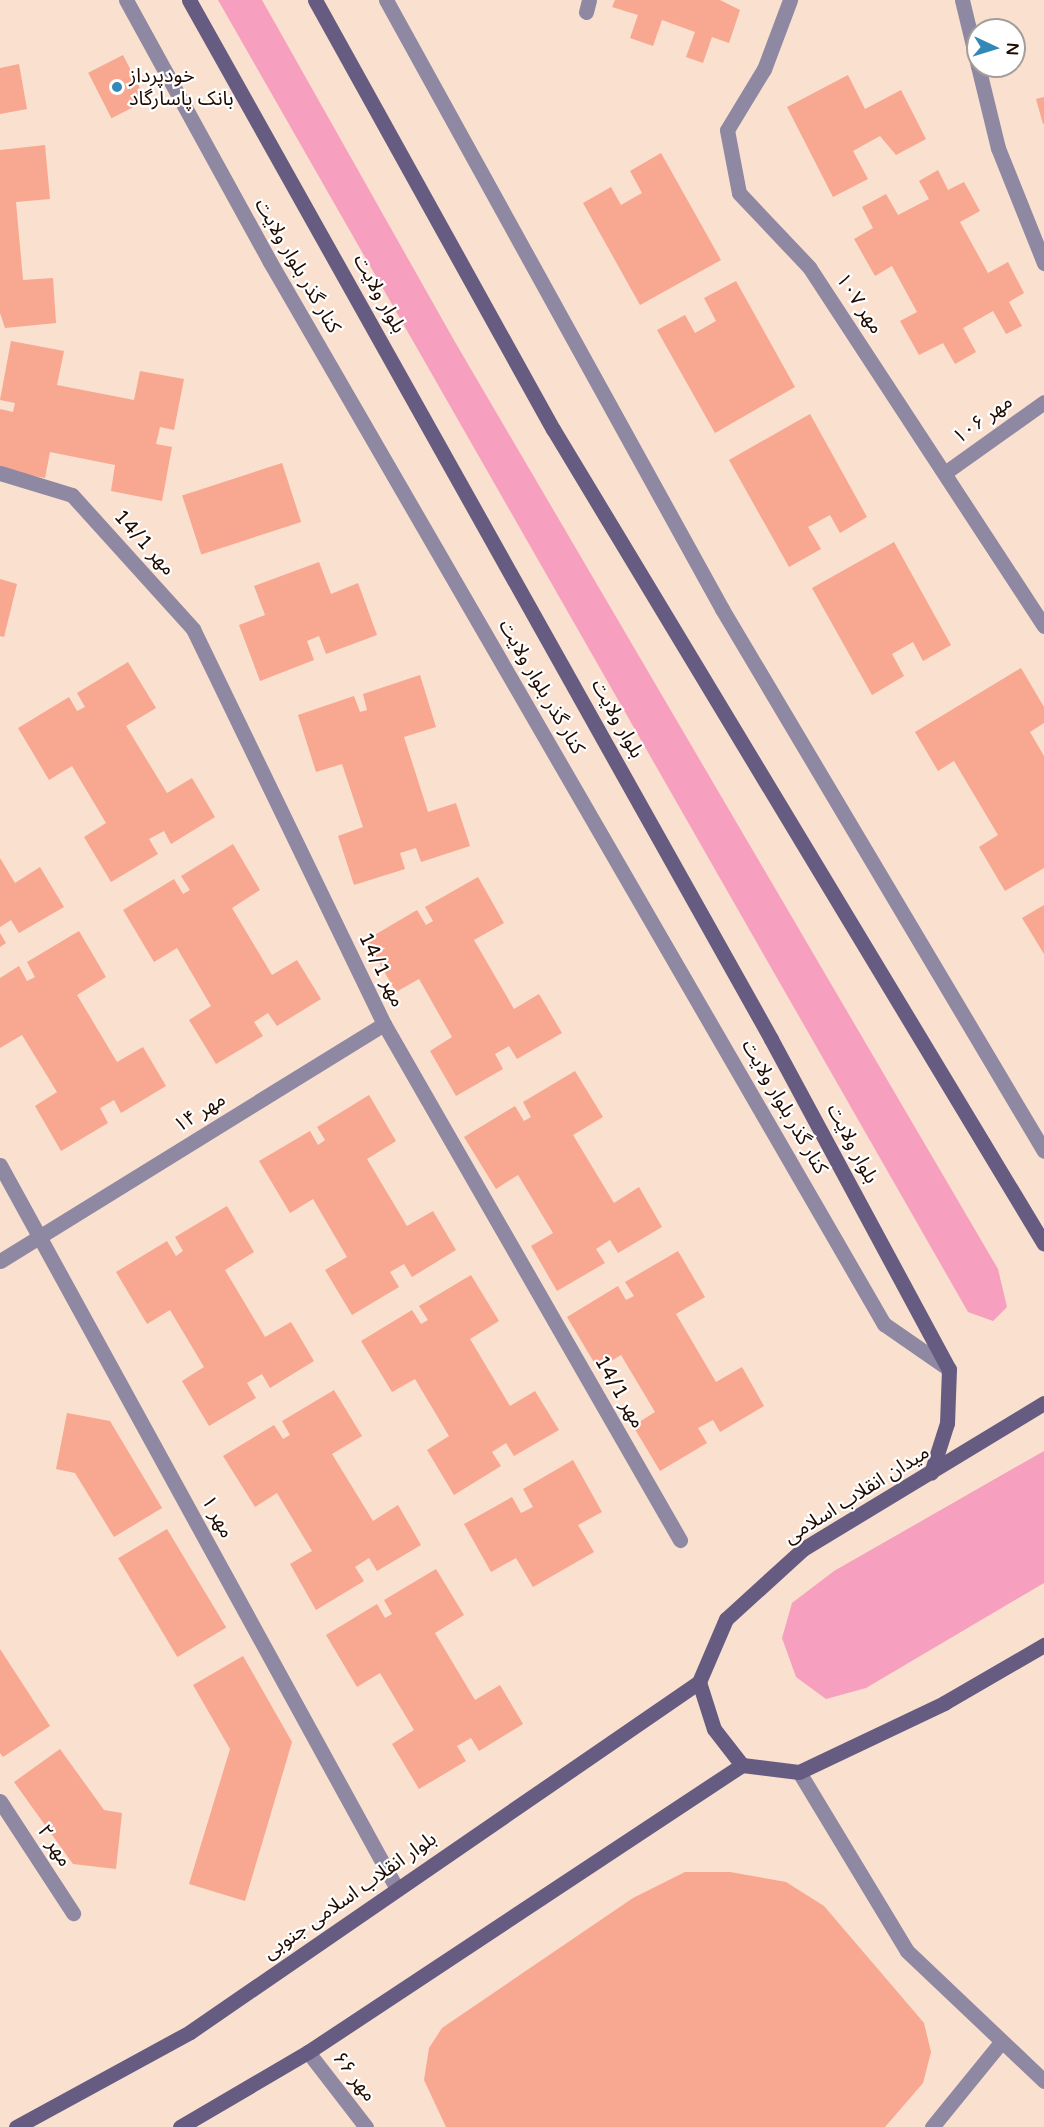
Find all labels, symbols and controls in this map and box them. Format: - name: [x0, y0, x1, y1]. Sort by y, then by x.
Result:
- north arrow: [966, 18, 1026, 78]
- text: N: [1002, 42, 1022, 56]
- place label: خودپرداز بانک پاسارگاد: [129, 64, 234, 111]
- marker: خودپرداز بانک پاسارگاد: [110, 80, 124, 94]
- street label: کنار گذر بلوار ولایت: [249, 194, 345, 338]
- street label: بلوار ولایت: [348, 250, 410, 338]
- street label: مهر ۱۰۷: [830, 269, 888, 339]
- street label: مهر ۱۰۶: [948, 390, 1018, 450]
- street label: مهر 14/1: [108, 505, 180, 581]
- street label: کنار گذر بلوار ولایت: [493, 615, 589, 759]
- street label: بلوار ولایت: [586, 675, 648, 763]
- street label: مهر 14/1: [353, 929, 409, 1011]
- street label: کنار گذر بلوار ولایت: [736, 1035, 832, 1179]
- street label: مهر ۱۴: [170, 1088, 230, 1138]
- street label: بلوار ولایت: [821, 1100, 883, 1188]
- street label: مهر 14/1: [589, 1351, 649, 1433]
- street label: میدان انقلاب اسلامی: [780, 1441, 934, 1549]
- street label: مهر ۱: [196, 1491, 238, 1543]
- street label: مهر ۲: [32, 1821, 76, 1871]
- street label: بلوار انقلاب اسلامی جنوبی: [259, 1827, 441, 1965]
- street label: مهر ۶۶: [327, 2047, 381, 2107]

